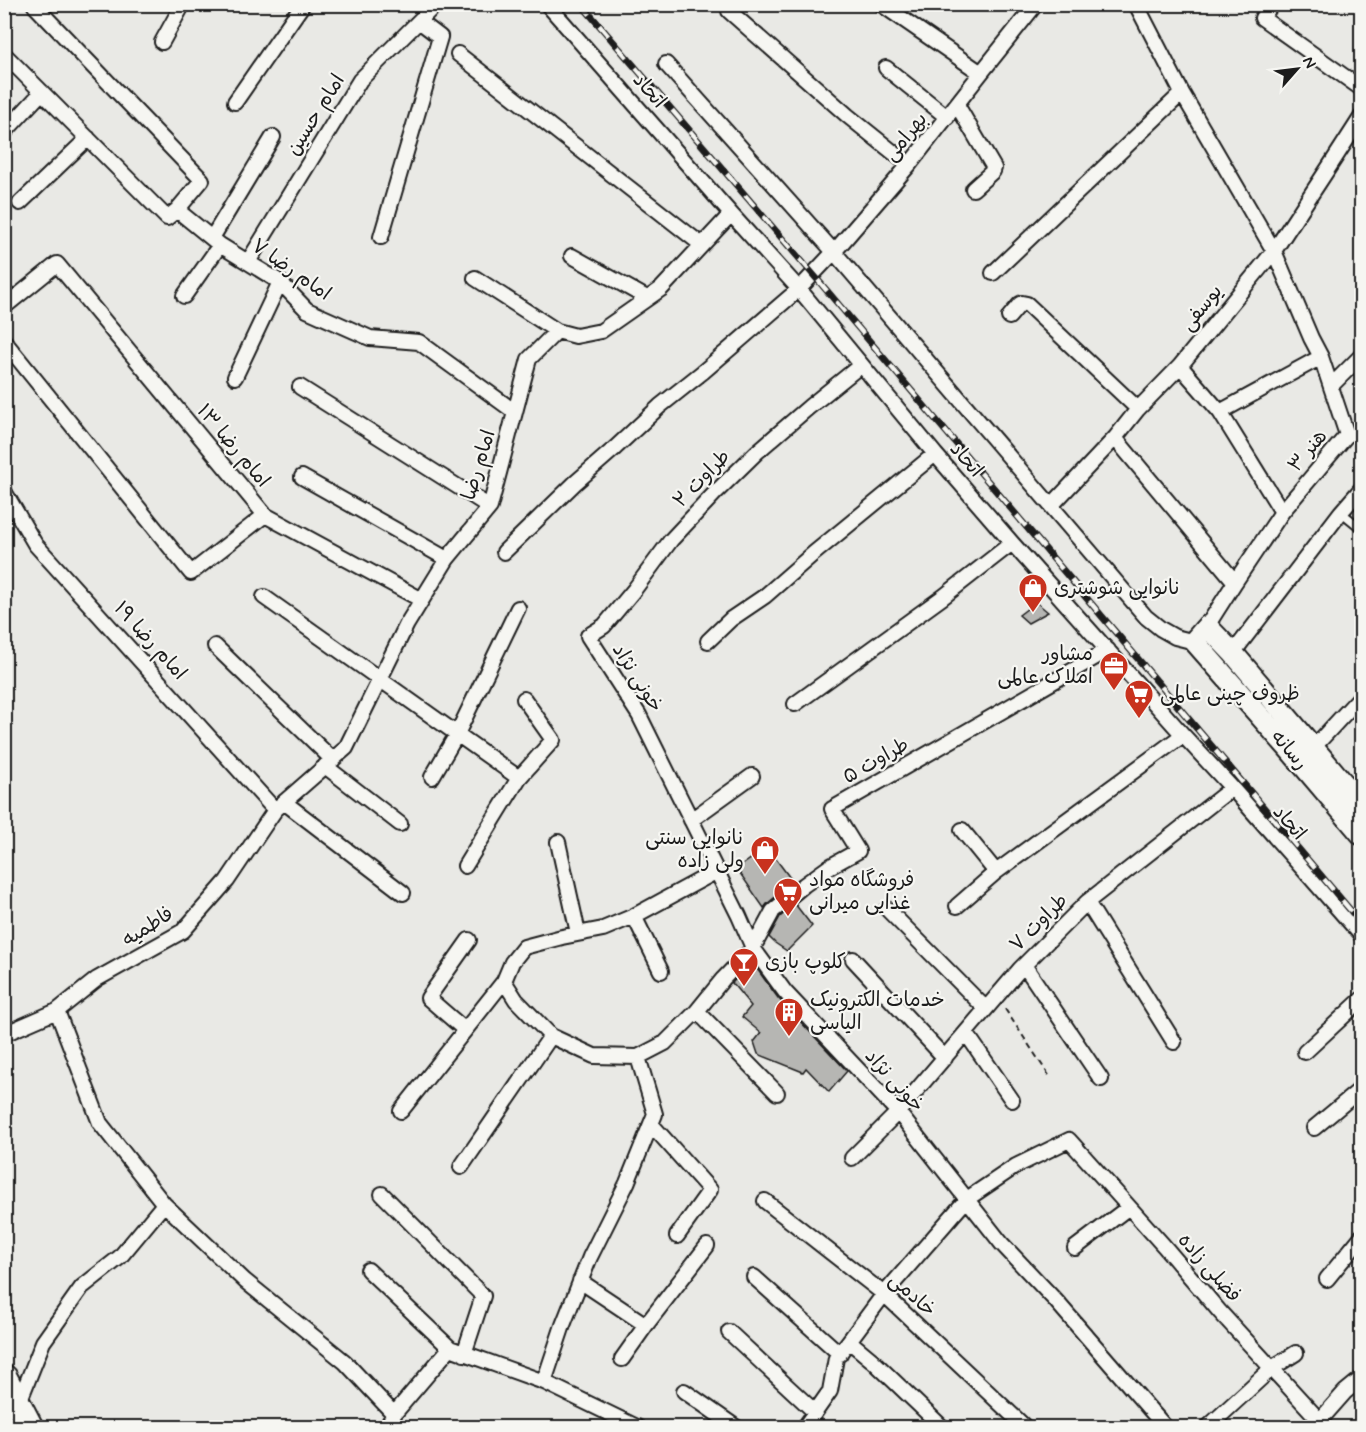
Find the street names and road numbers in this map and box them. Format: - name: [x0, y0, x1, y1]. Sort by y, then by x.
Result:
- street label: اتحاد: [626, 68, 672, 114]
- street label: امام حسین: [280, 69, 352, 161]
- street label: بهرامی: [878, 107, 934, 167]
- street label: امام رضا ۷: [246, 233, 336, 307]
- street label: یوسفی: [1175, 279, 1229, 337]
- street label: امام رضا ۱۳: [190, 399, 276, 493]
- street label: هنر ۳: [1282, 424, 1334, 478]
- street label: امام رضا: [456, 427, 502, 503]
- street label: اتحاد: [943, 437, 989, 483]
- street label: طراوت ۲: [667, 444, 737, 514]
- street label: امام رضا ۱۹: [107, 596, 193, 686]
- street label: خونی نژاد: [605, 638, 669, 718]
- street label: رسانه: [1264, 724, 1314, 776]
- street label: طراوت ۵: [838, 731, 914, 791]
- street label: اتحاد: [1266, 800, 1312, 846]
- street label: طراوت ۷: [1004, 888, 1074, 958]
- street label: فاطمیه: [117, 901, 179, 953]
- street label: خونی نژاد: [858, 1043, 930, 1119]
- street label: فضلی زاده: [1171, 1227, 1247, 1309]
- street label: خادمی: [883, 1267, 941, 1323]

